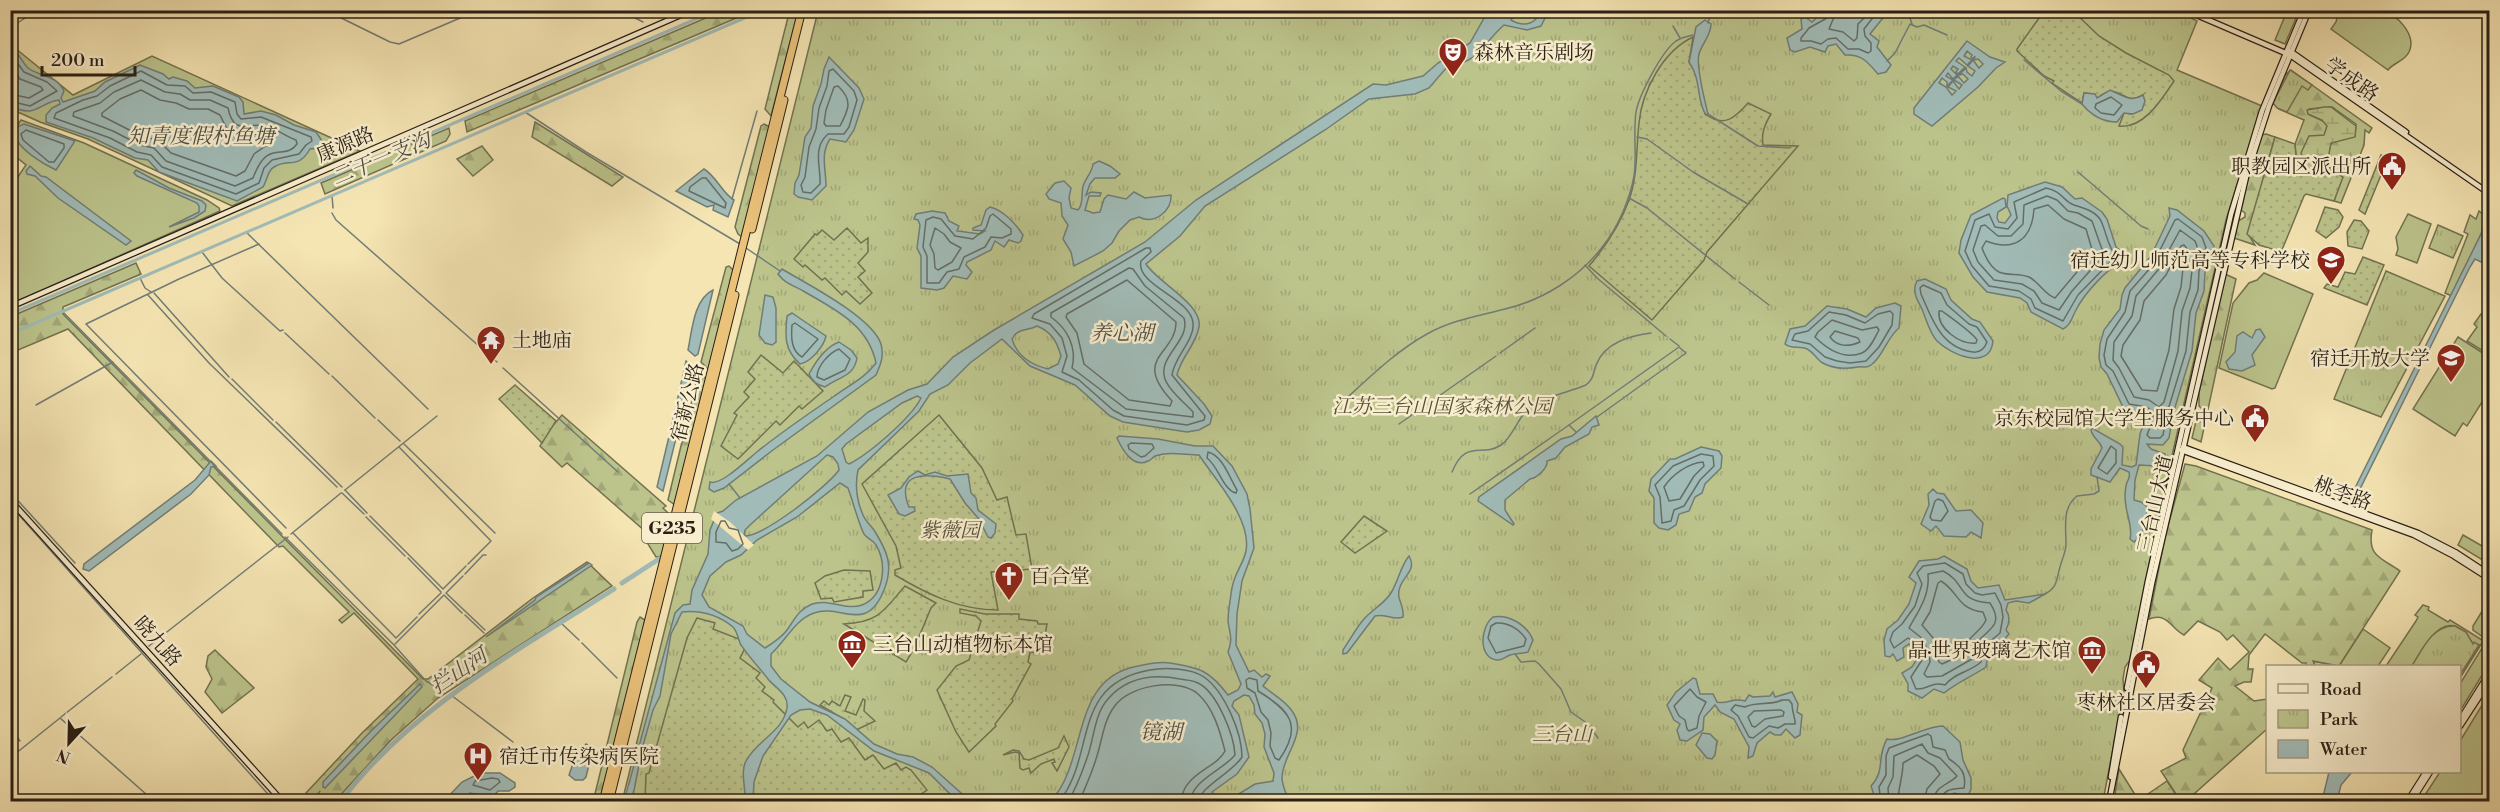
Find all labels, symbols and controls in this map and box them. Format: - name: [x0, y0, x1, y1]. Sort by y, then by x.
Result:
- theatre icon: 森林音乐剧场: [1437, 36, 1469, 78]
- scale bar: [42, 39, 135, 77]
- place label: 森林音乐剧场: [1474, 41, 1594, 66]
- text: 200 m: [51, 49, 105, 72]
- street label: 学成路: [2319, 53, 2383, 108]
- street label: 康源路: [313, 122, 378, 169]
- water label: 知青度假村鱼塘: [128, 124, 277, 150]
- water label: 二干一支沟: [328, 126, 438, 192]
- public building icon: 职教园区派出所: [2376, 150, 2408, 192]
- place label: 职教园区派出所: [2231, 155, 2371, 180]
- school or university icon: 宿迁幼儿师范高等专科学校: [2315, 244, 2347, 286]
- place label: 宿迁幼儿师范高等专科学校: [2070, 249, 2310, 274]
- water label: 养心湖: [1091, 321, 1157, 347]
- temple icon: 土地庙: [475, 324, 507, 366]
- place label: 土地庙: [512, 329, 572, 354]
- school or university icon: 宿迁开放大学: [2435, 342, 2467, 384]
- place label: 宿迁开放大学: [2310, 347, 2430, 372]
- street label: 宿新公路: [667, 361, 710, 444]
- park label: 江苏三台山国家森林公园: [1332, 395, 1555, 420]
- public building icon: 京东校园馆大学生服务中心: [2239, 402, 2271, 444]
- place label: 京东校园馆大学生服务中心: [1994, 407, 2234, 432]
- street label: 三台山大道: [2133, 453, 2180, 556]
- street label: 桃李路: [2310, 472, 2375, 516]
- road number: G235: [642, 513, 702, 543]
- park label: 紫薇园: [920, 519, 983, 544]
- church icon: 百合堂: [993, 560, 1025, 602]
- place label: 百合堂: [1030, 565, 1090, 590]
- street label: 晓九路: [128, 611, 186, 673]
- museum icon: 三台山动植物标本馆: [836, 628, 868, 670]
- place label: 三台山动植物标本馆: [873, 633, 1053, 658]
- museum icon: 晶·世界玻璃艺术馆: [2076, 634, 2108, 676]
- place label: 晶·世界玻璃艺术馆: [1908, 639, 2071, 664]
- water label: 拦山河: [426, 641, 496, 700]
- public building icon: 枣林社区居委会: [2130, 648, 2162, 690]
- legend: [2266, 665, 2461, 773]
- text: Road: [2320, 678, 2363, 701]
- place label: 枣林社区居委会: [2076, 691, 2216, 716]
- text: Park: [2320, 708, 2359, 731]
- north arrow: [39, 713, 99, 773]
- water label: 镜湖: [1140, 720, 1186, 746]
- park label: 三台山: [1532, 723, 1594, 748]
- text: Water: [2319, 738, 2368, 761]
- hospital icon: 宿迁市传染病医院: [462, 740, 494, 782]
- text: N: [54, 744, 73, 768]
- place label: 宿迁市传染病医院: [499, 745, 659, 770]

